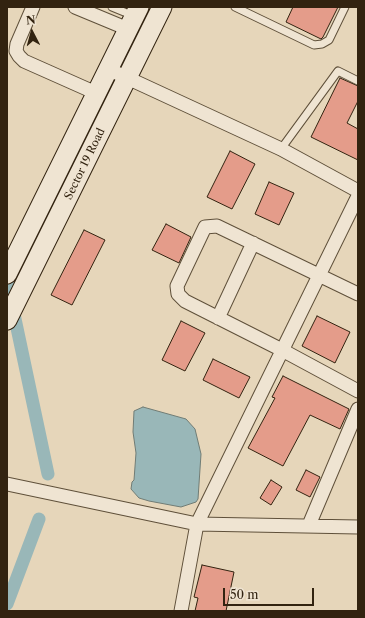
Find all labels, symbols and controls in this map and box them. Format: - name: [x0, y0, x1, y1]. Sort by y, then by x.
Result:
- north arrow: [12, 12, 52, 52]
- text: N: [25, 13, 36, 28]
- street label: Sector 19 Road: [62, 126, 108, 202]
- scale bar: [225, 580, 316, 606]
- text: 50 m: [230, 587, 259, 602]

